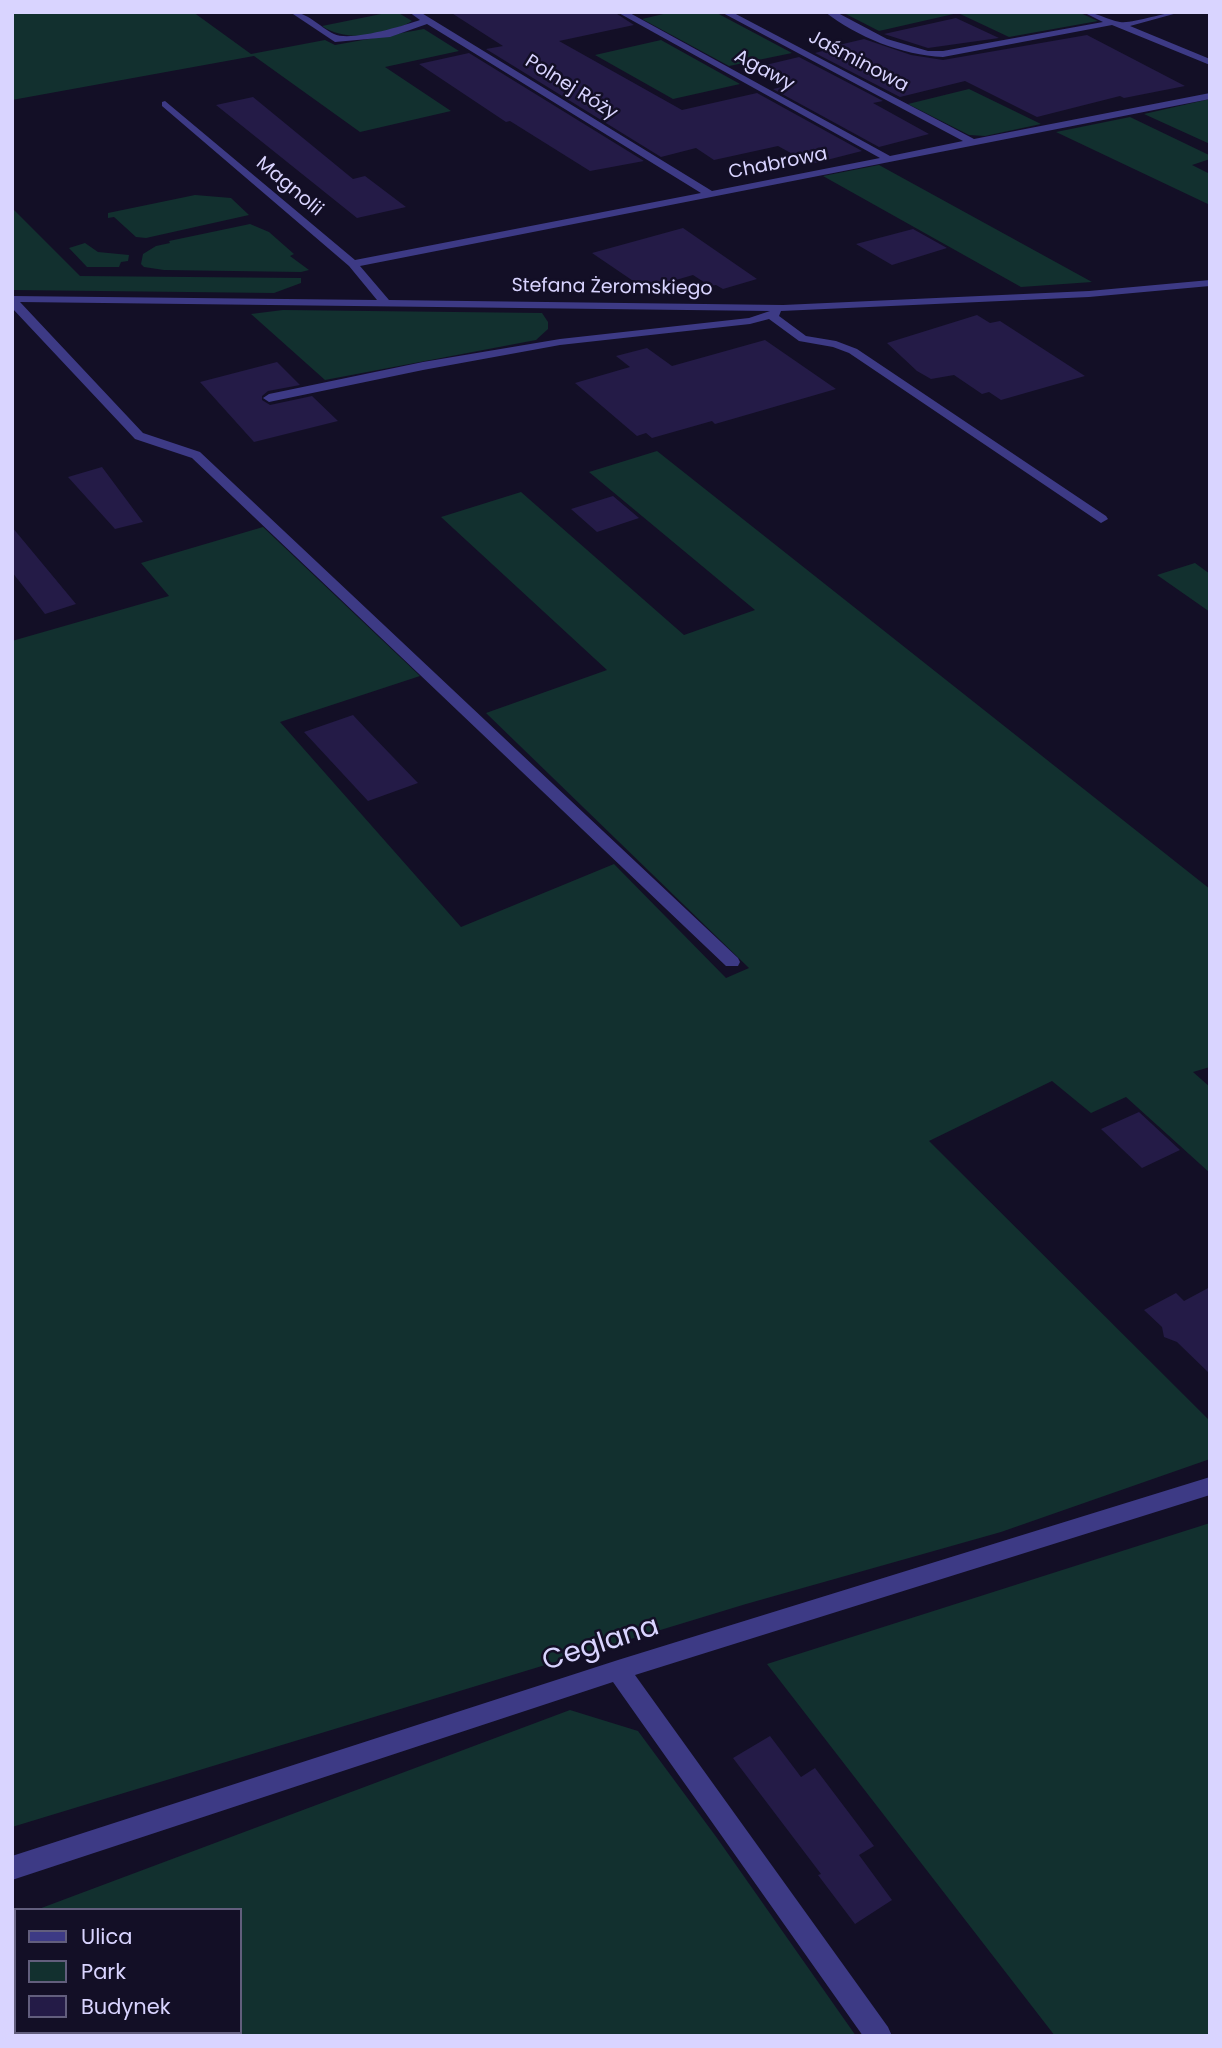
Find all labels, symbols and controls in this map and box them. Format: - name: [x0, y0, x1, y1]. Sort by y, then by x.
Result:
- street label: Jaśminowa: [804, 26, 912, 98]
- street label: Agawy: [730, 45, 798, 97]
- street label: Polnej Róży: [521, 51, 621, 125]
- street label: Chabrowa: [727, 143, 829, 185]
- street label: Magnolii: [251, 152, 327, 222]
- street label: Stefana Żeromskiego: [511, 275, 713, 301]
- street label: Ceglana: [538, 1610, 664, 1680]
- legend: [14, 1908, 242, 2034]
- text: Ulica: [81, 1922, 132, 1951]
- text: Park: [81, 1957, 126, 1986]
- text: Budynek: [81, 1992, 171, 2021]

